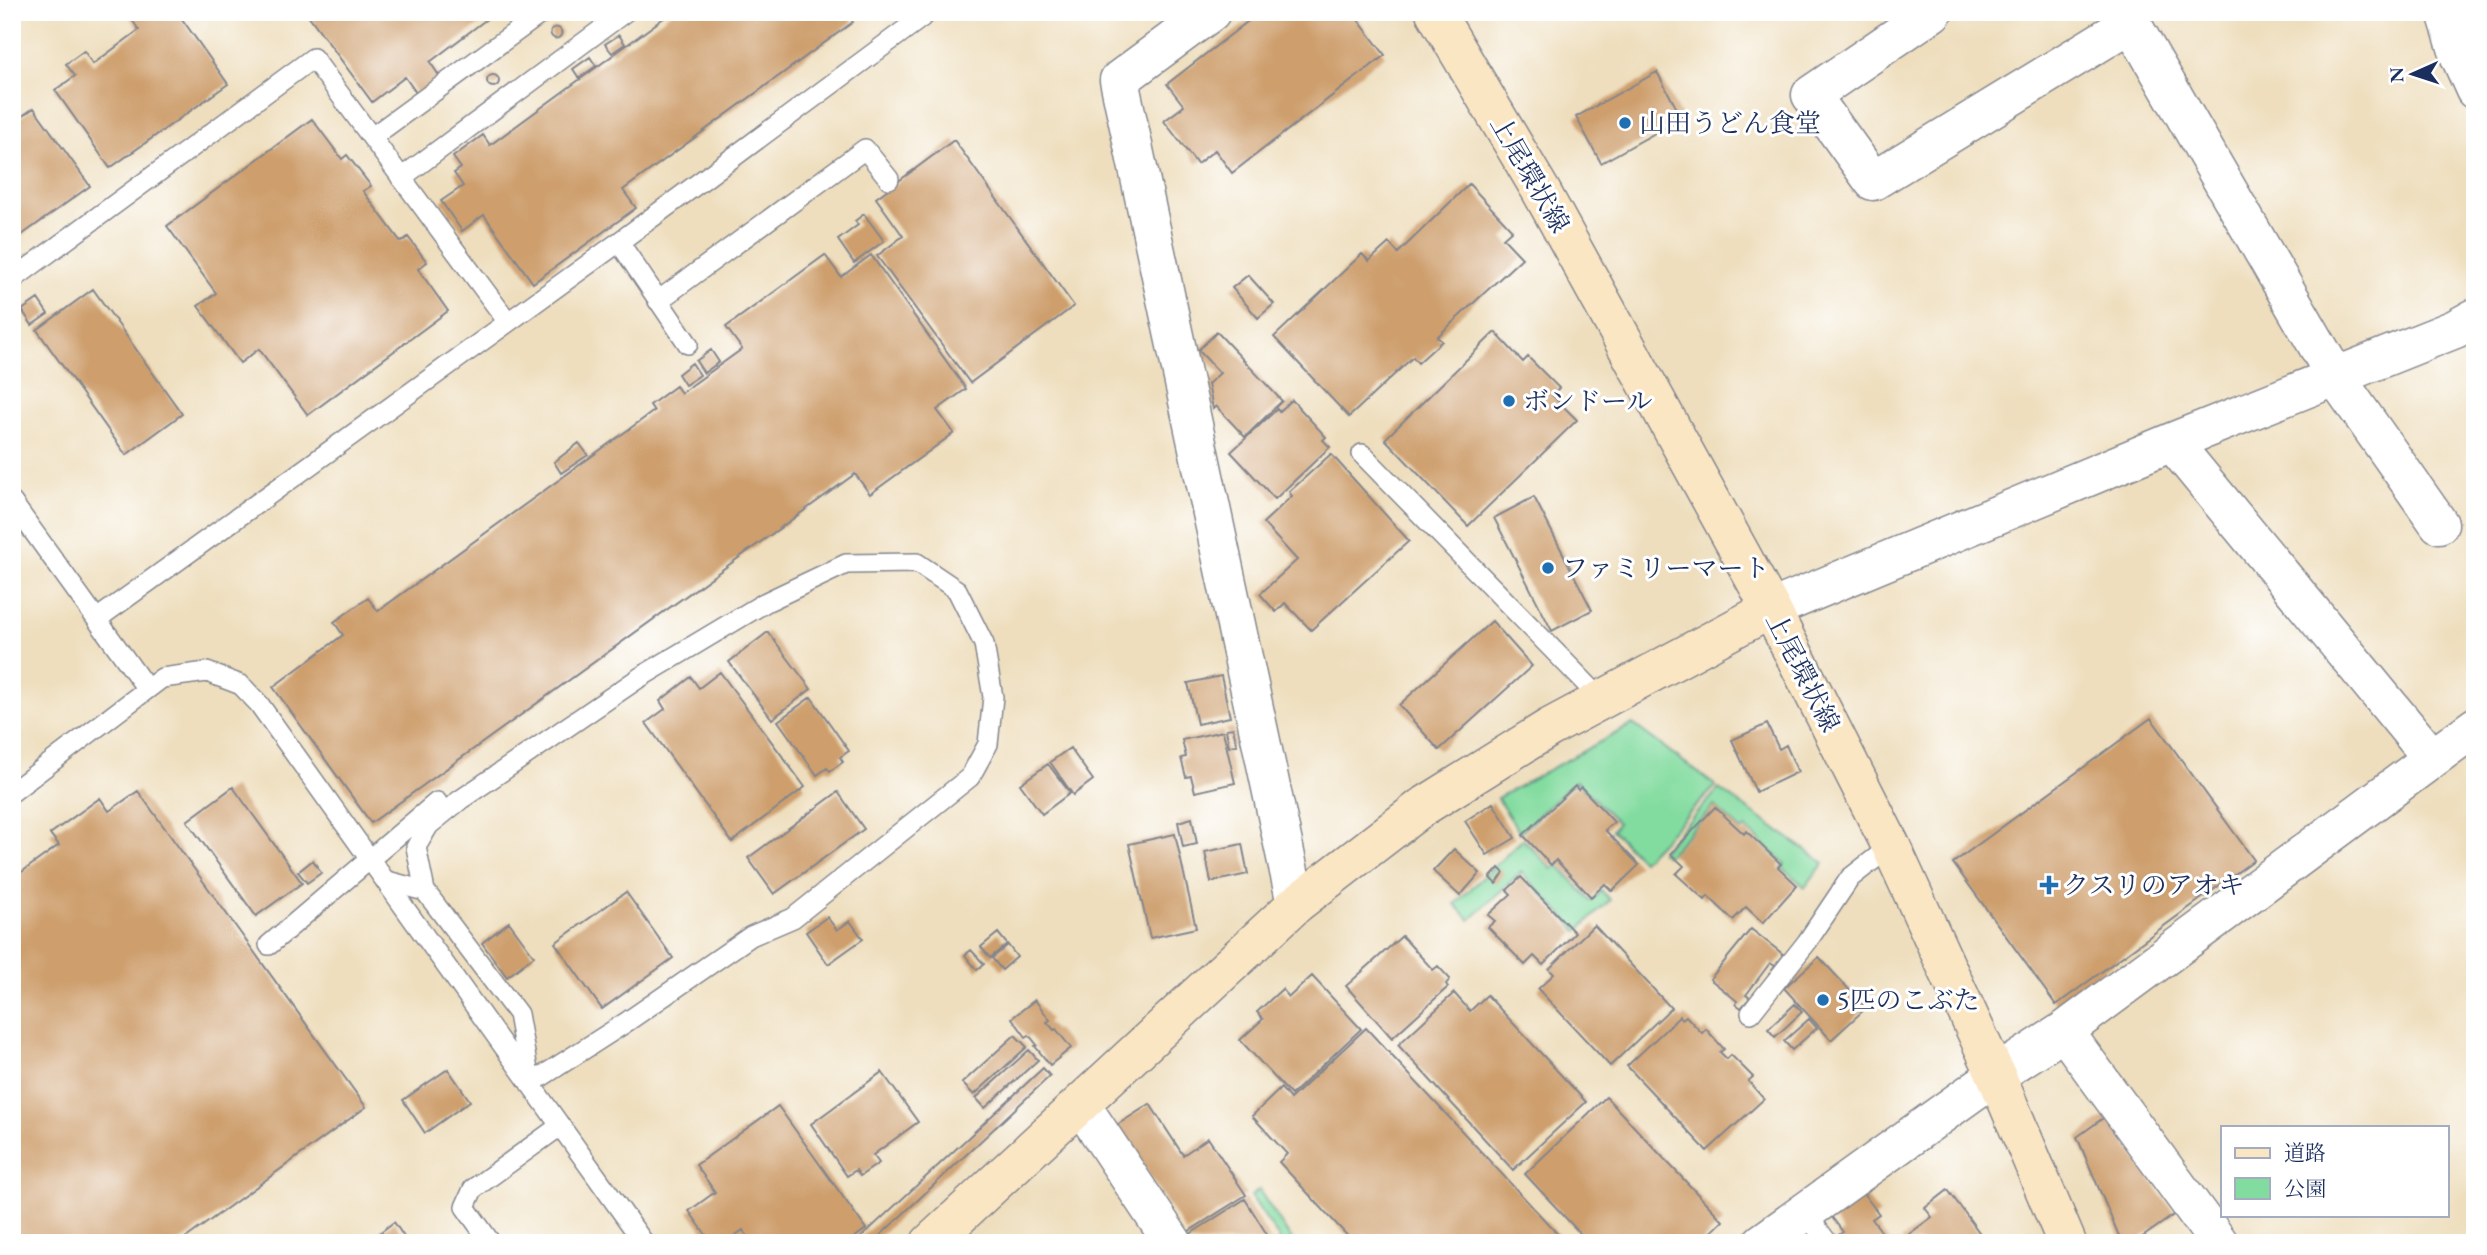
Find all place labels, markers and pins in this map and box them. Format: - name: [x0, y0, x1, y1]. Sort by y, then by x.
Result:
- place label: 山田うどん食堂: [1639, 106, 1821, 140]
- marker: 山田うどん食堂: [1617, 115, 1633, 131]
- place label: ボンドール: [1523, 384, 1652, 418]
- marker: ボンドール: [1501, 393, 1517, 409]
- place label: ファミリーマート: [1562, 551, 1769, 585]
- marker: ファミリーマート: [1540, 560, 1556, 576]
- place label: クスリのアオキ: [2063, 868, 2244, 902]
- marker: クスリのアオキ: [2041, 877, 2057, 893]
- place label: 5匹のこぶた: [1837, 983, 1979, 1017]
- marker: 5匹のこぶた: [1815, 992, 1831, 1008]

